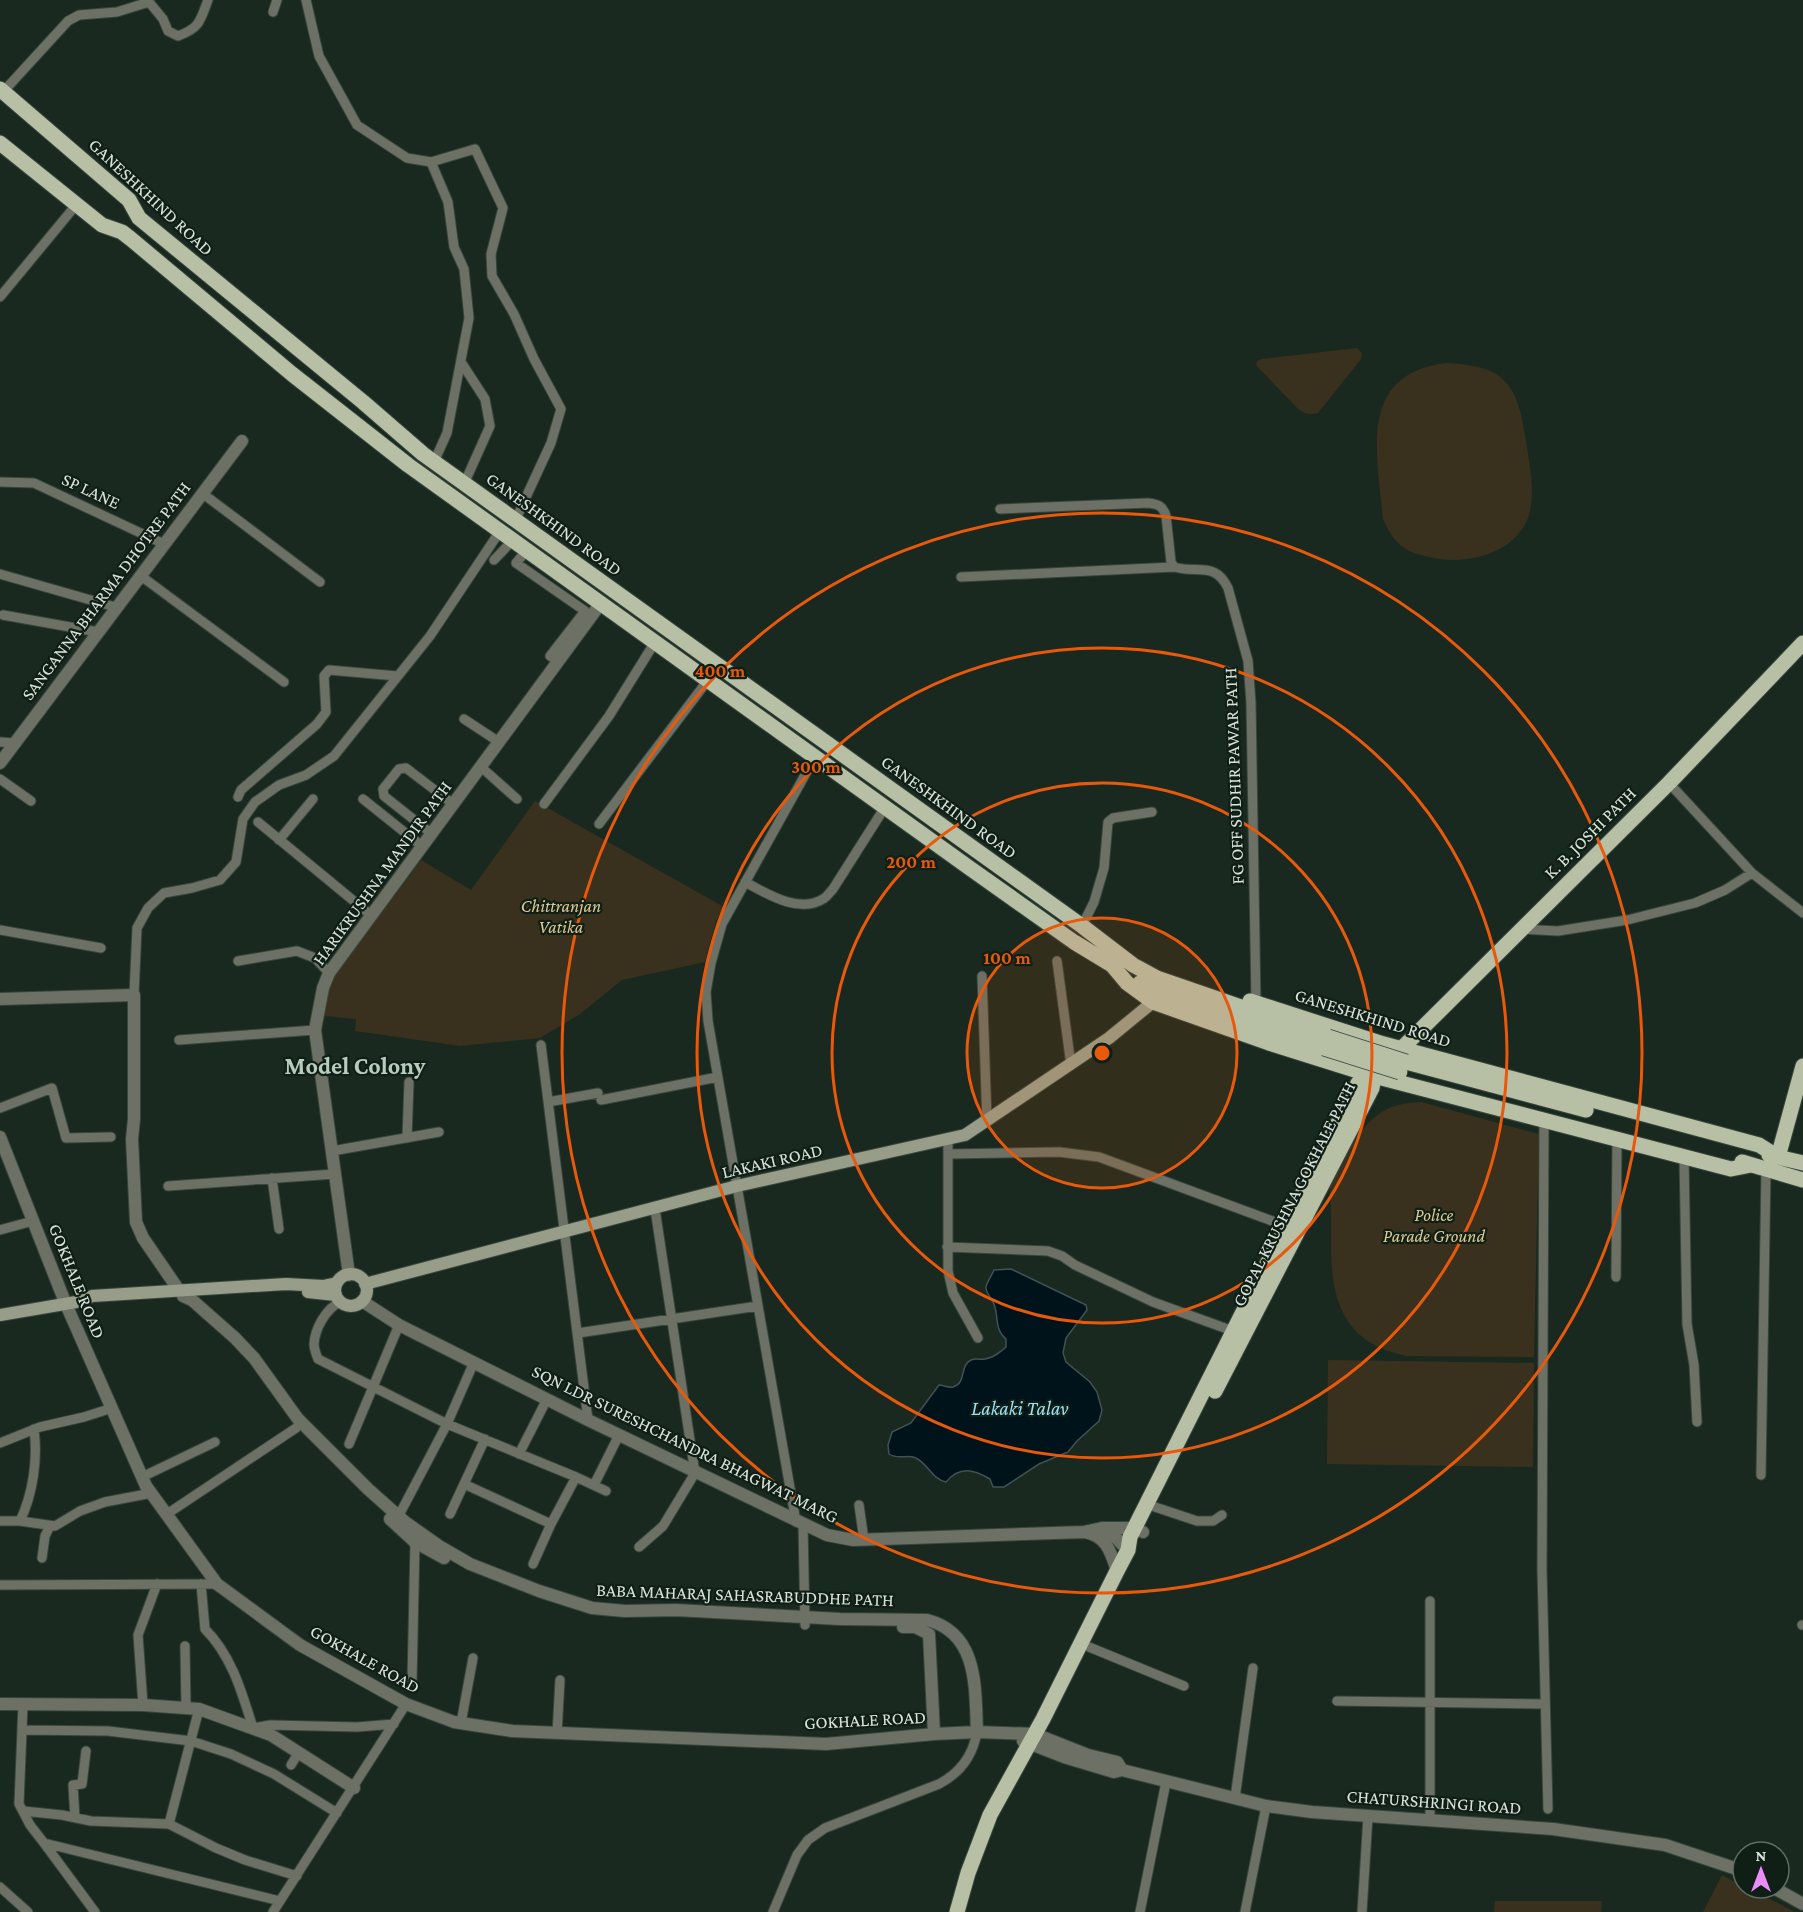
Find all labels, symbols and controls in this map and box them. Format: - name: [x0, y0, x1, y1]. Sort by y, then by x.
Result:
- street label: GANESHKHIND ROAD: [85, 134, 217, 260]
- street label: GANESHKHIND ROAD: [482, 468, 626, 580]
- street label: SP LANE: [59, 469, 123, 513]
- street label: SANGANNA BHARMA DHOTRE PATH: [17, 478, 195, 704]
- text: 400 m: [695, 661, 746, 681]
- street label: FG OFF SUDHIR PAWAR PATH: [1220, 667, 1248, 885]
- street label: GANESHKHIND ROAD: [877, 751, 1021, 863]
- text: 300 m: [791, 757, 841, 777]
- street label: HARIKRUSHNA MANDIR PATH: [309, 777, 456, 969]
- street label: K. B. JOSHI PATH: [1540, 783, 1640, 883]
- text: 200 m: [886, 852, 937, 872]
- park label: Chittranjan Vatika: [521, 896, 601, 937]
- text: 100 m: [983, 948, 1031, 968]
- street label: GANESHKHIND ROAD: [1292, 985, 1454, 1051]
- centre of rings: [1092, 1043, 1112, 1063]
- district label: Model Colony: [285, 1052, 426, 1079]
- street label: GOPAL KRUSHNA GOKHALE PATH: [1228, 1078, 1360, 1310]
- street label: LAKAKI ROAD: [720, 1140, 824, 1182]
- park label: Police Parade Ground: [1383, 1205, 1485, 1246]
- street label: GOKHALE ROAD: [45, 1221, 109, 1341]
- street label: SQN LDR SURESHCHANDRA BHAGWAT MARG: [529, 1361, 841, 1527]
- water label: Lakaki Talav: [971, 1397, 1069, 1419]
- street label: BABA MAHARAJ SAHASRABUDDHE PATH: [596, 1580, 894, 1610]
- street label: GOKHALE ROAD: [307, 1621, 423, 1697]
- street label: GOKHALE ROAD: [804, 1707, 926, 1733]
- street label: CHATURSHRINGI ROAD: [1346, 1786, 1522, 1818]
- north arrow: [1731, 1840, 1791, 1900]
- text: N: [1756, 1847, 1767, 1864]

